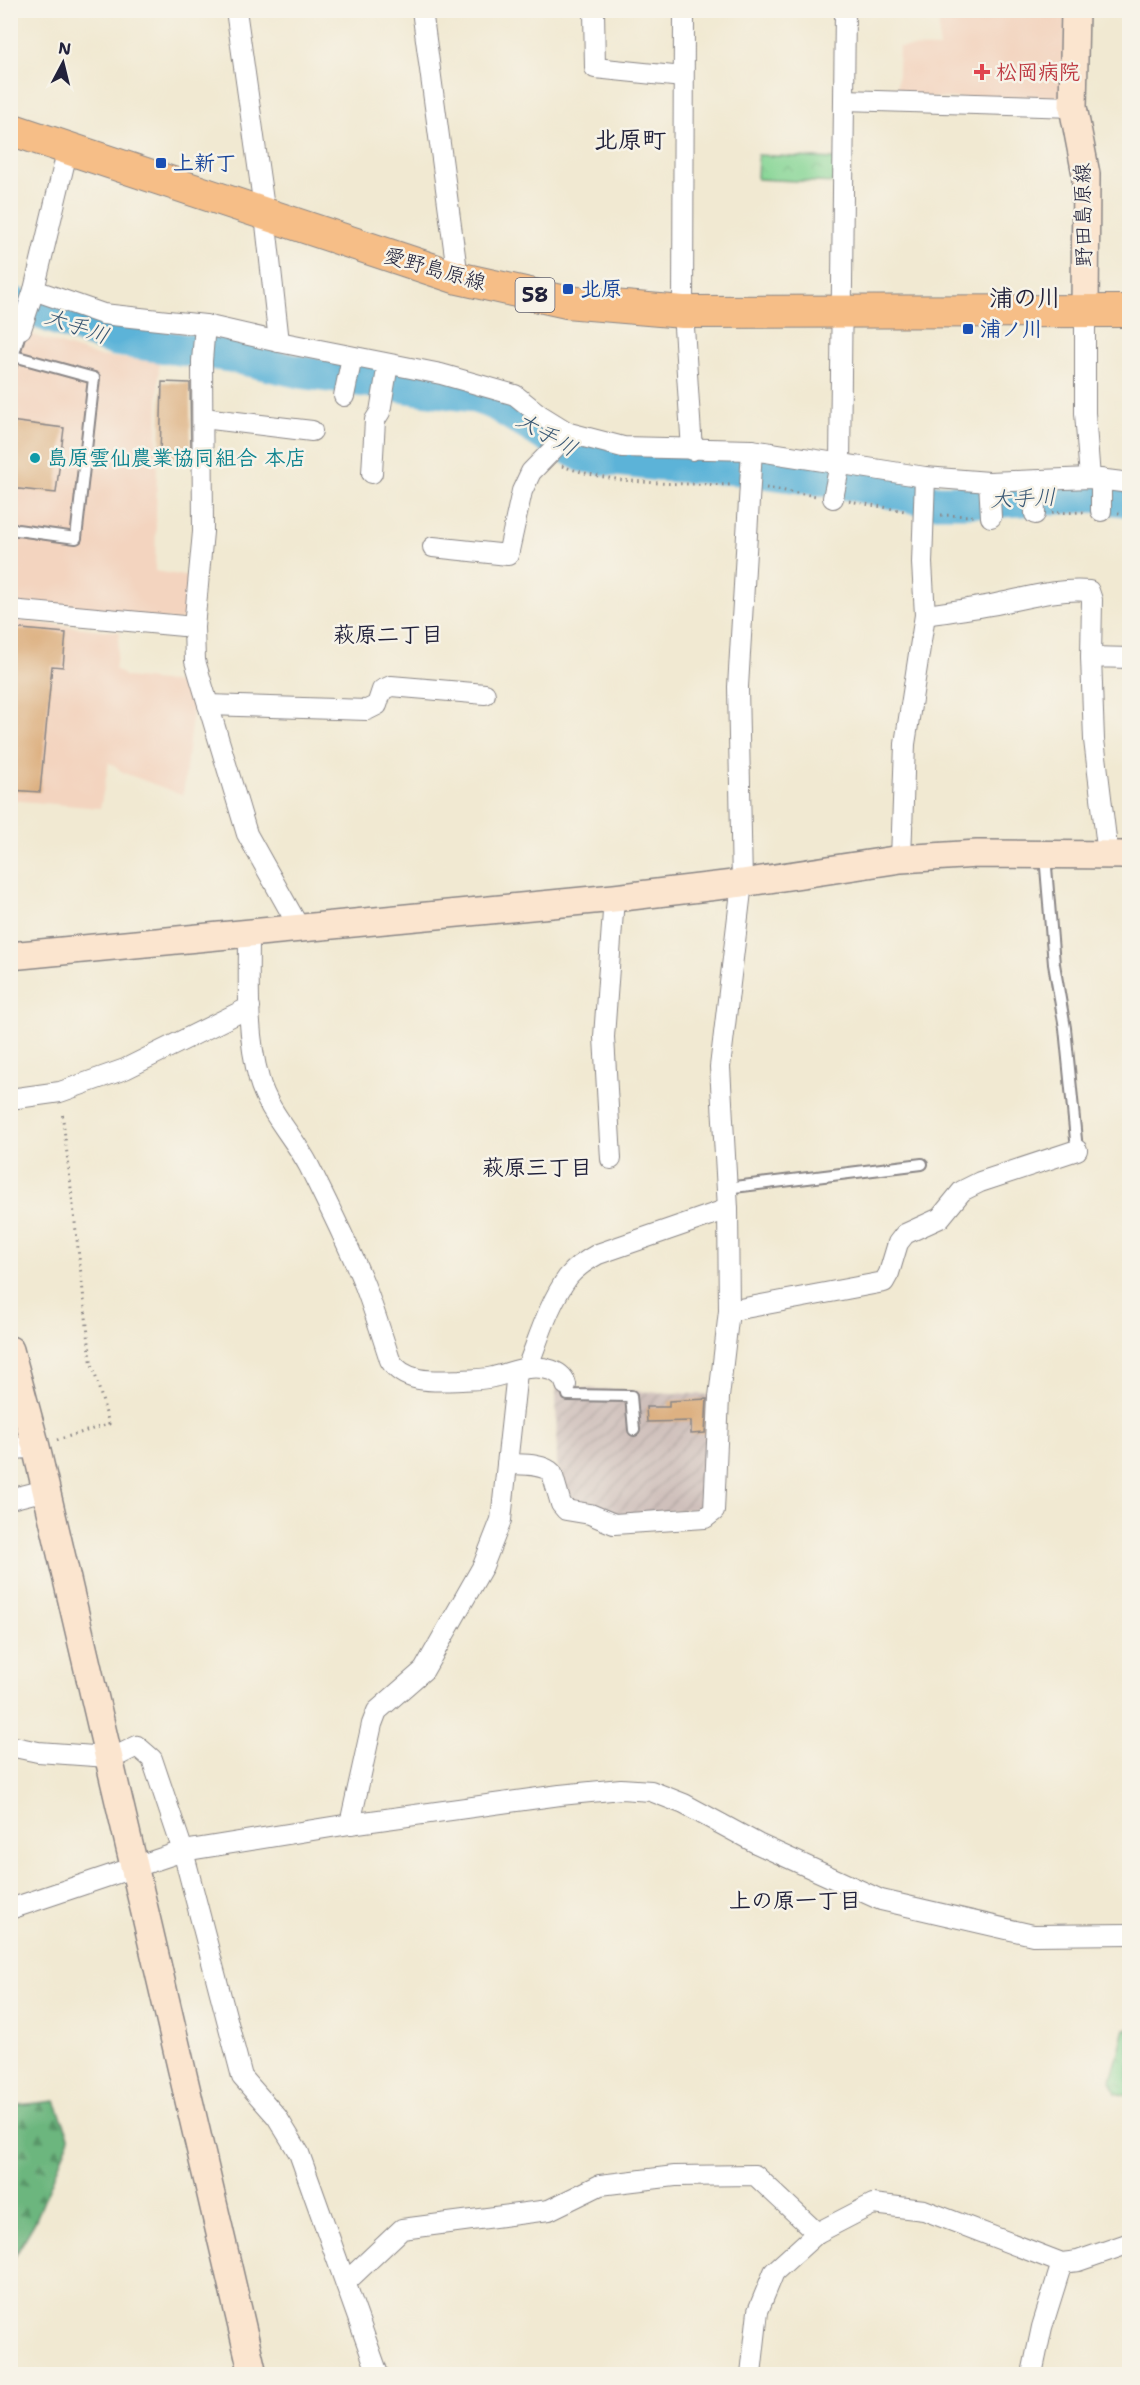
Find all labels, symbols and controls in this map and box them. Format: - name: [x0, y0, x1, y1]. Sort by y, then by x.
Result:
- north arrow: [33, 33, 93, 93]
- text: N: [57, 37, 72, 60]
- place label: 松岡病院: [996, 58, 1080, 86]
- marker: 松岡病院: [973, 63, 991, 81]
- district label: 北原町: [594, 124, 666, 156]
- place label: 上新丁: [173, 149, 236, 177]
- marker: 上新丁: [154, 156, 168, 170]
- street label: 野田島原線: [1068, 162, 1098, 268]
- street label: 愛野島原線: [381, 241, 489, 297]
- place label: 北原: [580, 275, 622, 303]
- road number: 58: [516, 278, 554, 312]
- marker: 北原: [561, 282, 575, 296]
- district label: 浦の川: [989, 282, 1061, 314]
- water label: 大手川: [41, 302, 113, 350]
- place label: 浦ノ川: [980, 315, 1043, 343]
- marker: 浦ノ川: [961, 322, 975, 336]
- water label: 大手川: [511, 405, 583, 463]
- place label: 島原雲仙農業協同組合 本店: [47, 444, 306, 472]
- marker: 島原雲仙農業協同組合 本店: [28, 451, 42, 465]
- water label: 大手川: [990, 482, 1056, 514]
- district label: 萩原二丁目: [333, 620, 443, 649]
- district label: 萩原三丁目: [482, 1153, 592, 1182]
- district label: 上の原一丁目: [729, 1886, 861, 1915]

